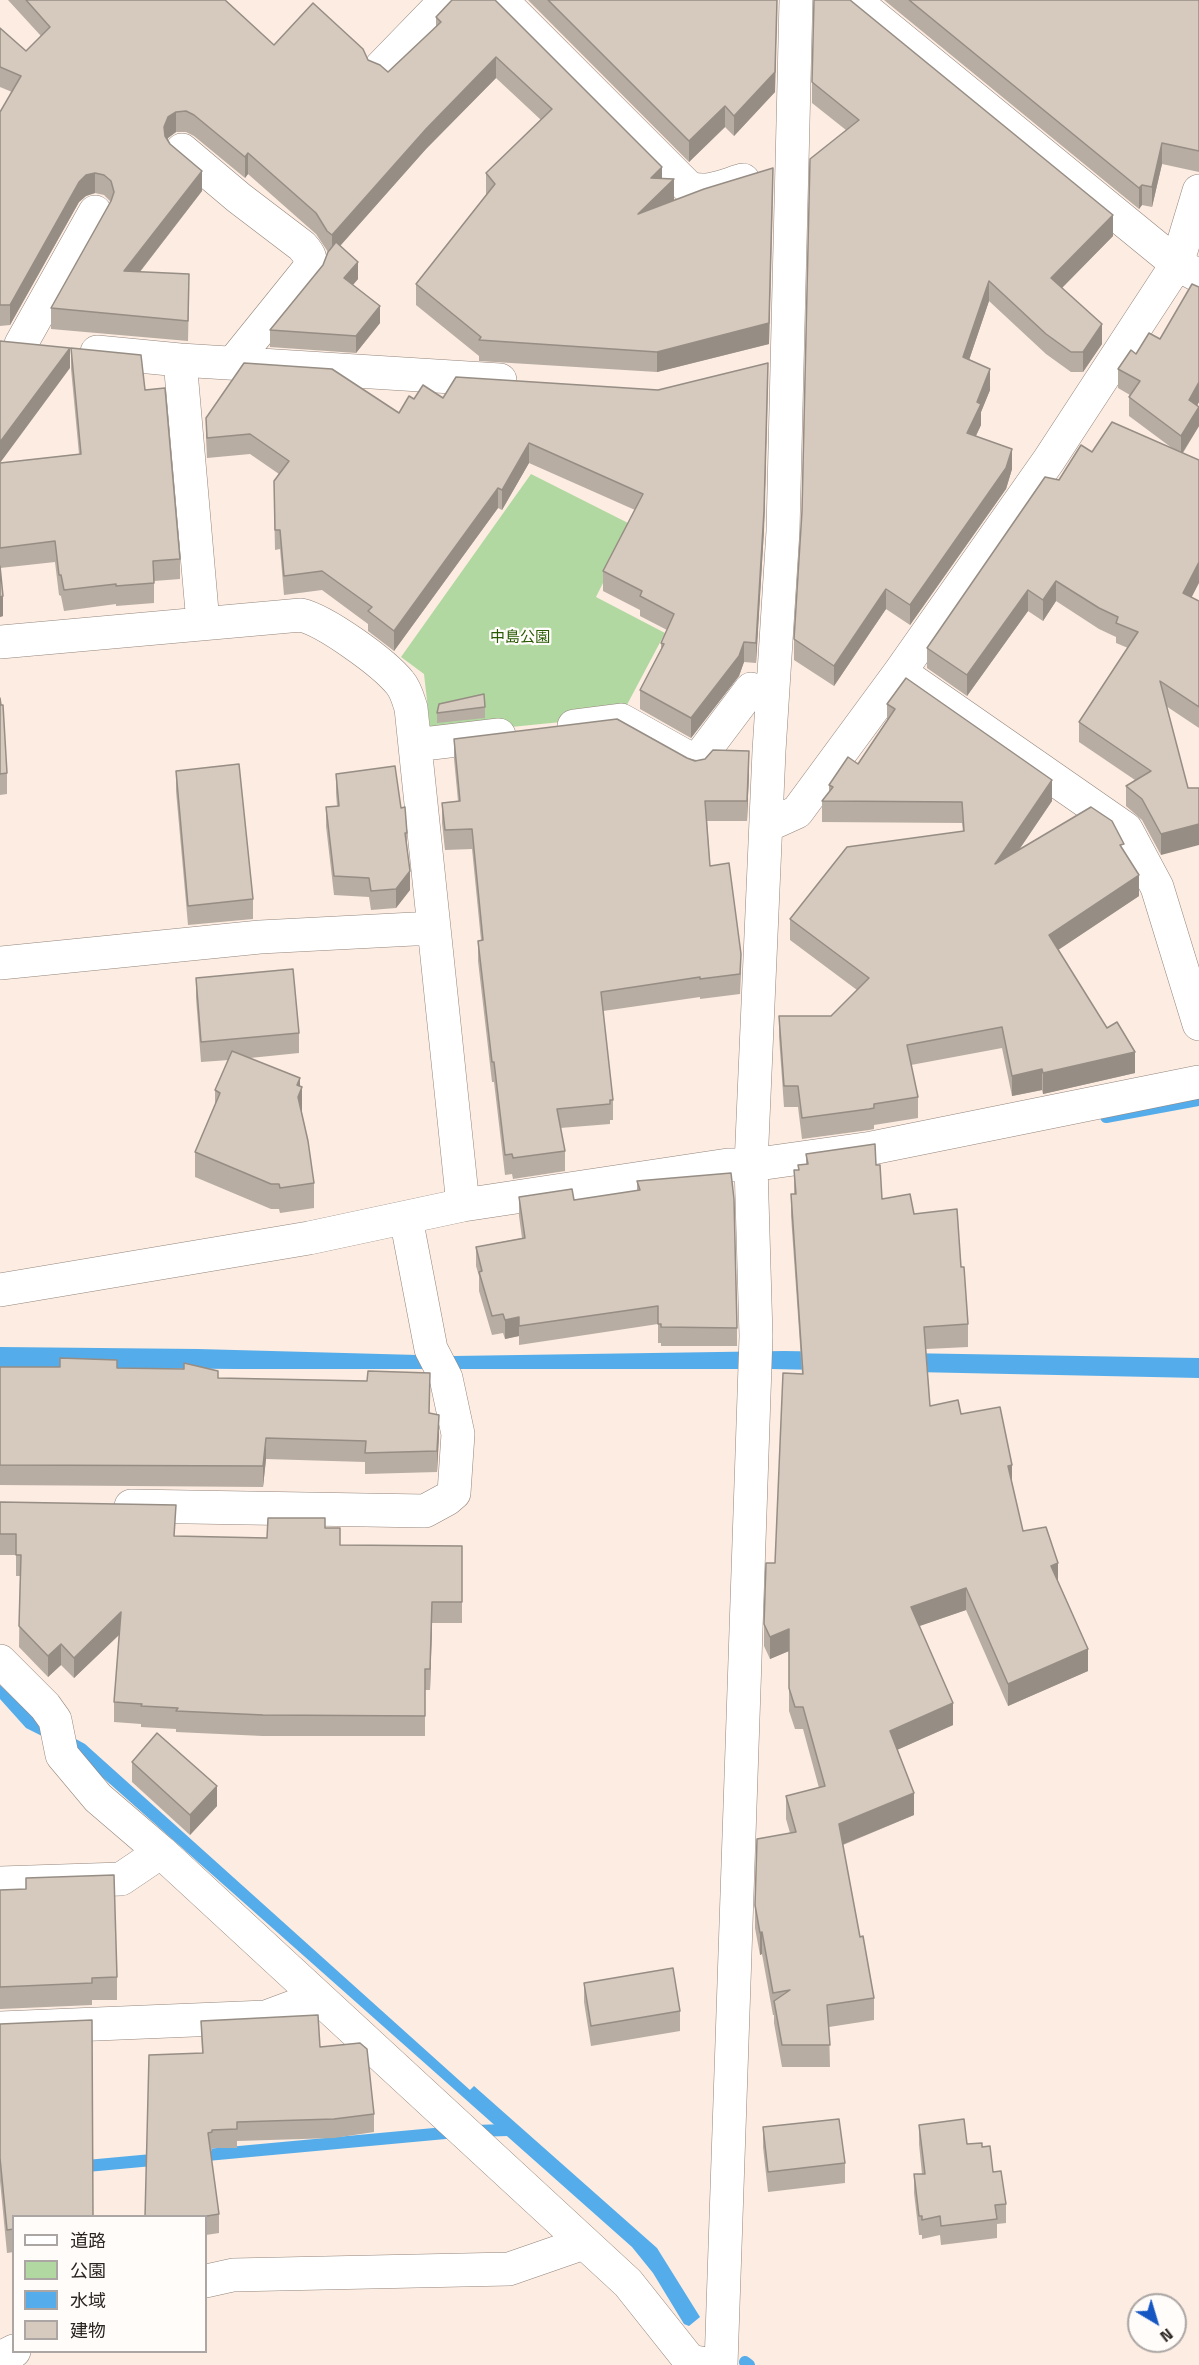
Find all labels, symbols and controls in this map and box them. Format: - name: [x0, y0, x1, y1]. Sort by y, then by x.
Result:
- park label: 中島公園: [490, 629, 550, 647]
- legend: [12, 2215, 207, 2353]
- text: 道路: [70, 2227, 106, 2254]
- text: 公園: [70, 2257, 106, 2284]
- text: 水域: [70, 2287, 106, 2314]
- north arrow: [1127, 2293, 1187, 2353]
- text: 建物: [70, 2317, 106, 2344]
- text: N: [1155, 2323, 1179, 2348]

